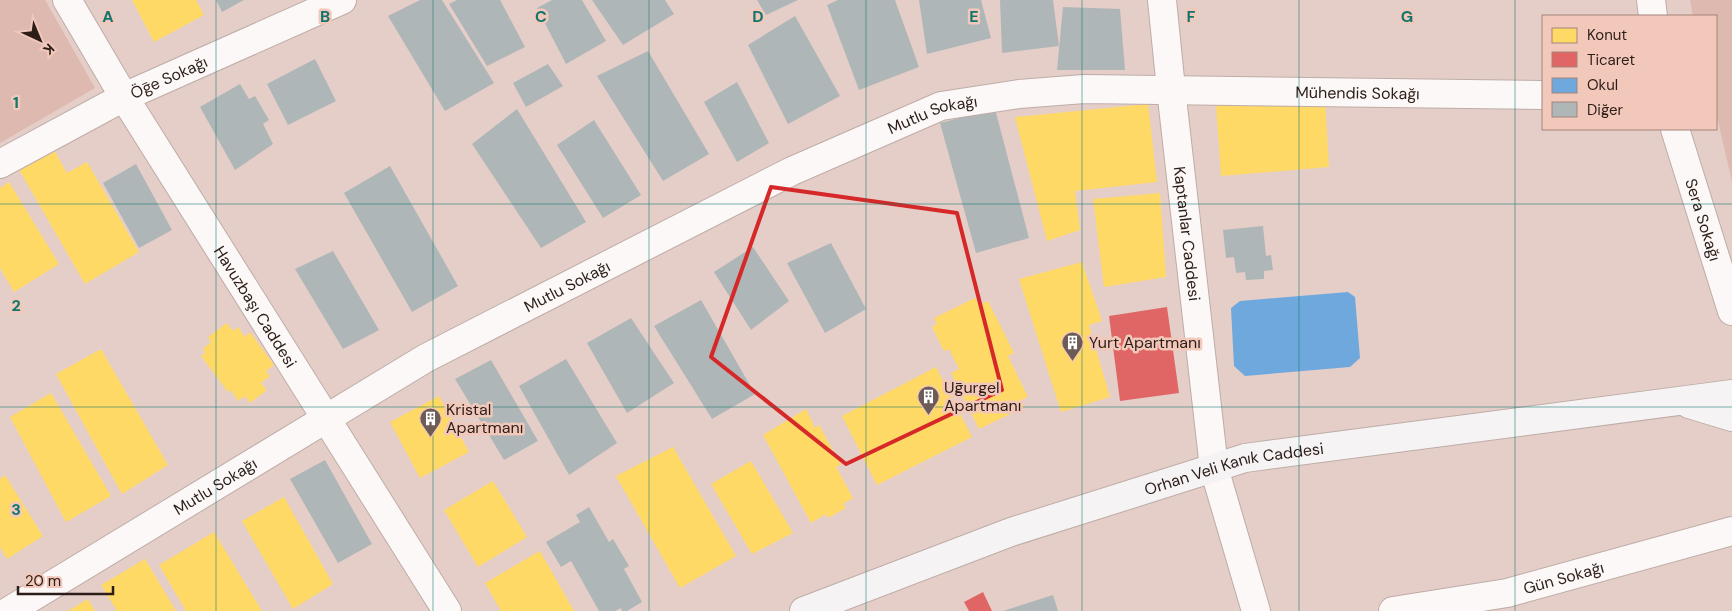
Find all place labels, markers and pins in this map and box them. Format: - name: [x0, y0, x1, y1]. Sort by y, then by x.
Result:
- building icon: Yurt Apartmanı: [1061, 330, 1085, 361]
- place label: Yurt Apartmanı: [1089, 332, 1201, 353]
- place label: Uḡurgel Apartmanı: [944, 377, 1021, 416]
- building icon: Uḡurgel Apartmanı: [916, 384, 940, 415]
- place label: Kristal Apartmanı: [446, 399, 523, 438]
- building icon: Kristal Apartmanı: [418, 406, 442, 437]

